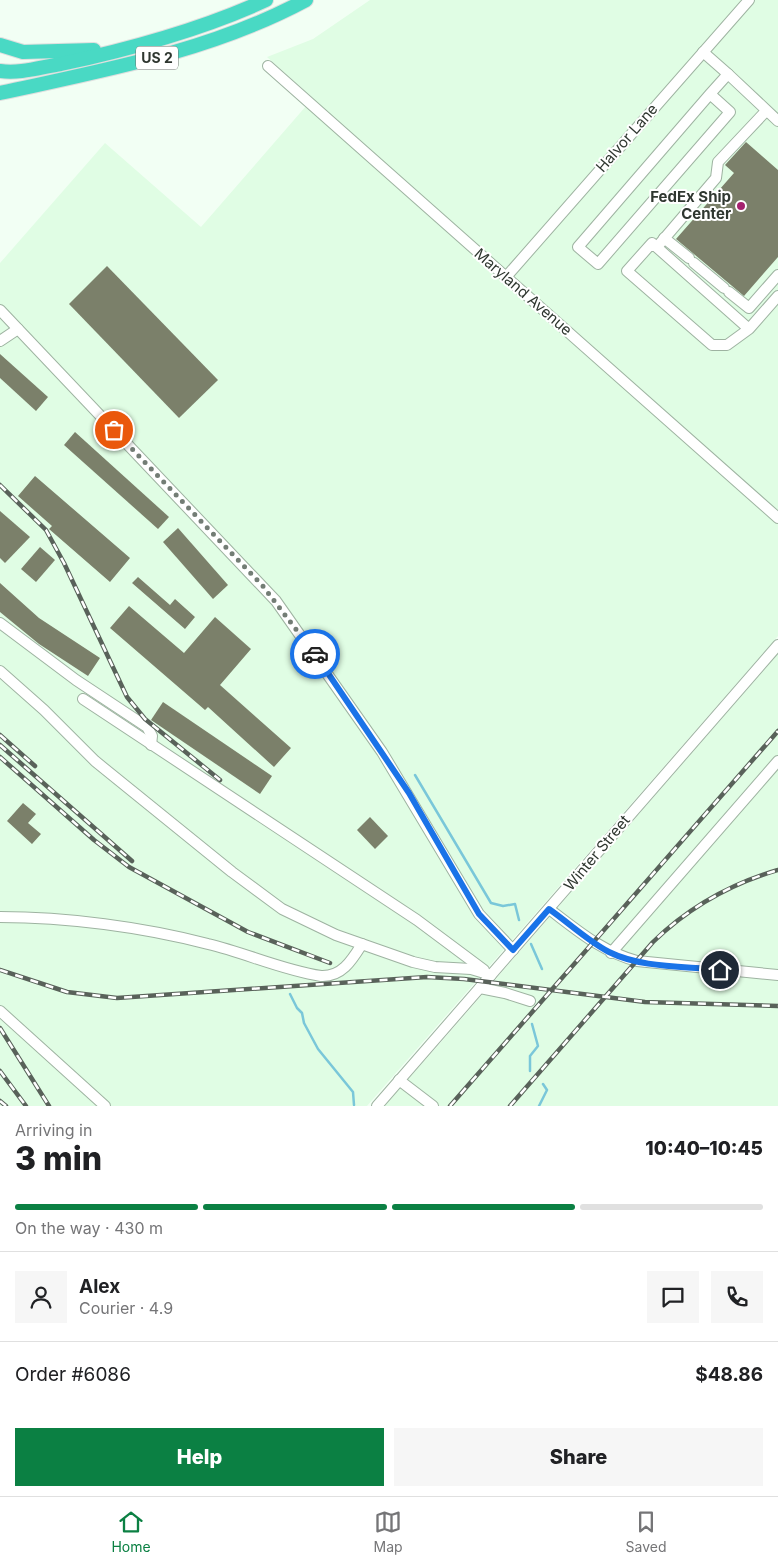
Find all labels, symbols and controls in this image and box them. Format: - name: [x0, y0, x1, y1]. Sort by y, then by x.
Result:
- road number: US 2: [136, 46, 178, 70]
- street label: Halvor Lane: [592, 99, 662, 176]
- place label: FedEx Ship Center: [650, 187, 731, 223]
- marker: FedEx Ship Center: [735, 200, 747, 212]
- street label: Maryland Avenue: [471, 244, 576, 339]
- pin: [93, 409, 135, 451]
- icon: bag: [100, 416, 128, 444]
- courier: [290, 629, 340, 679]
- icon: car: [301, 640, 329, 668]
- street label: Winter Street: [559, 811, 634, 894]
- pin: [699, 949, 741, 991]
- icon: home: [706, 956, 734, 984]
- text: Arriving in: [15, 1120, 92, 1140]
- text: 10:40–10:45: [645, 1137, 763, 1160]
- text: 3 min: [15, 1139, 102, 1178]
- text: On the way · 430 m: [15, 1218, 163, 1238]
- button: person: [15, 1271, 67, 1323]
- button: chat: [647, 1271, 699, 1323]
- button: phone: [711, 1271, 763, 1323]
- text: Alex: [79, 1275, 120, 1298]
- text: Courier · 4.9: [79, 1298, 173, 1318]
- text: Order #6086: [15, 1363, 131, 1386]
- text: $48.86: [695, 1363, 763, 1386]
- button: Help: [15, 1428, 384, 1486]
- button: Share: [394, 1428, 763, 1486]
- tab: Home: [111, 1508, 151, 1555]
- tab: Map: [374, 1508, 403, 1555]
- tab: Saved: [626, 1508, 667, 1555]

